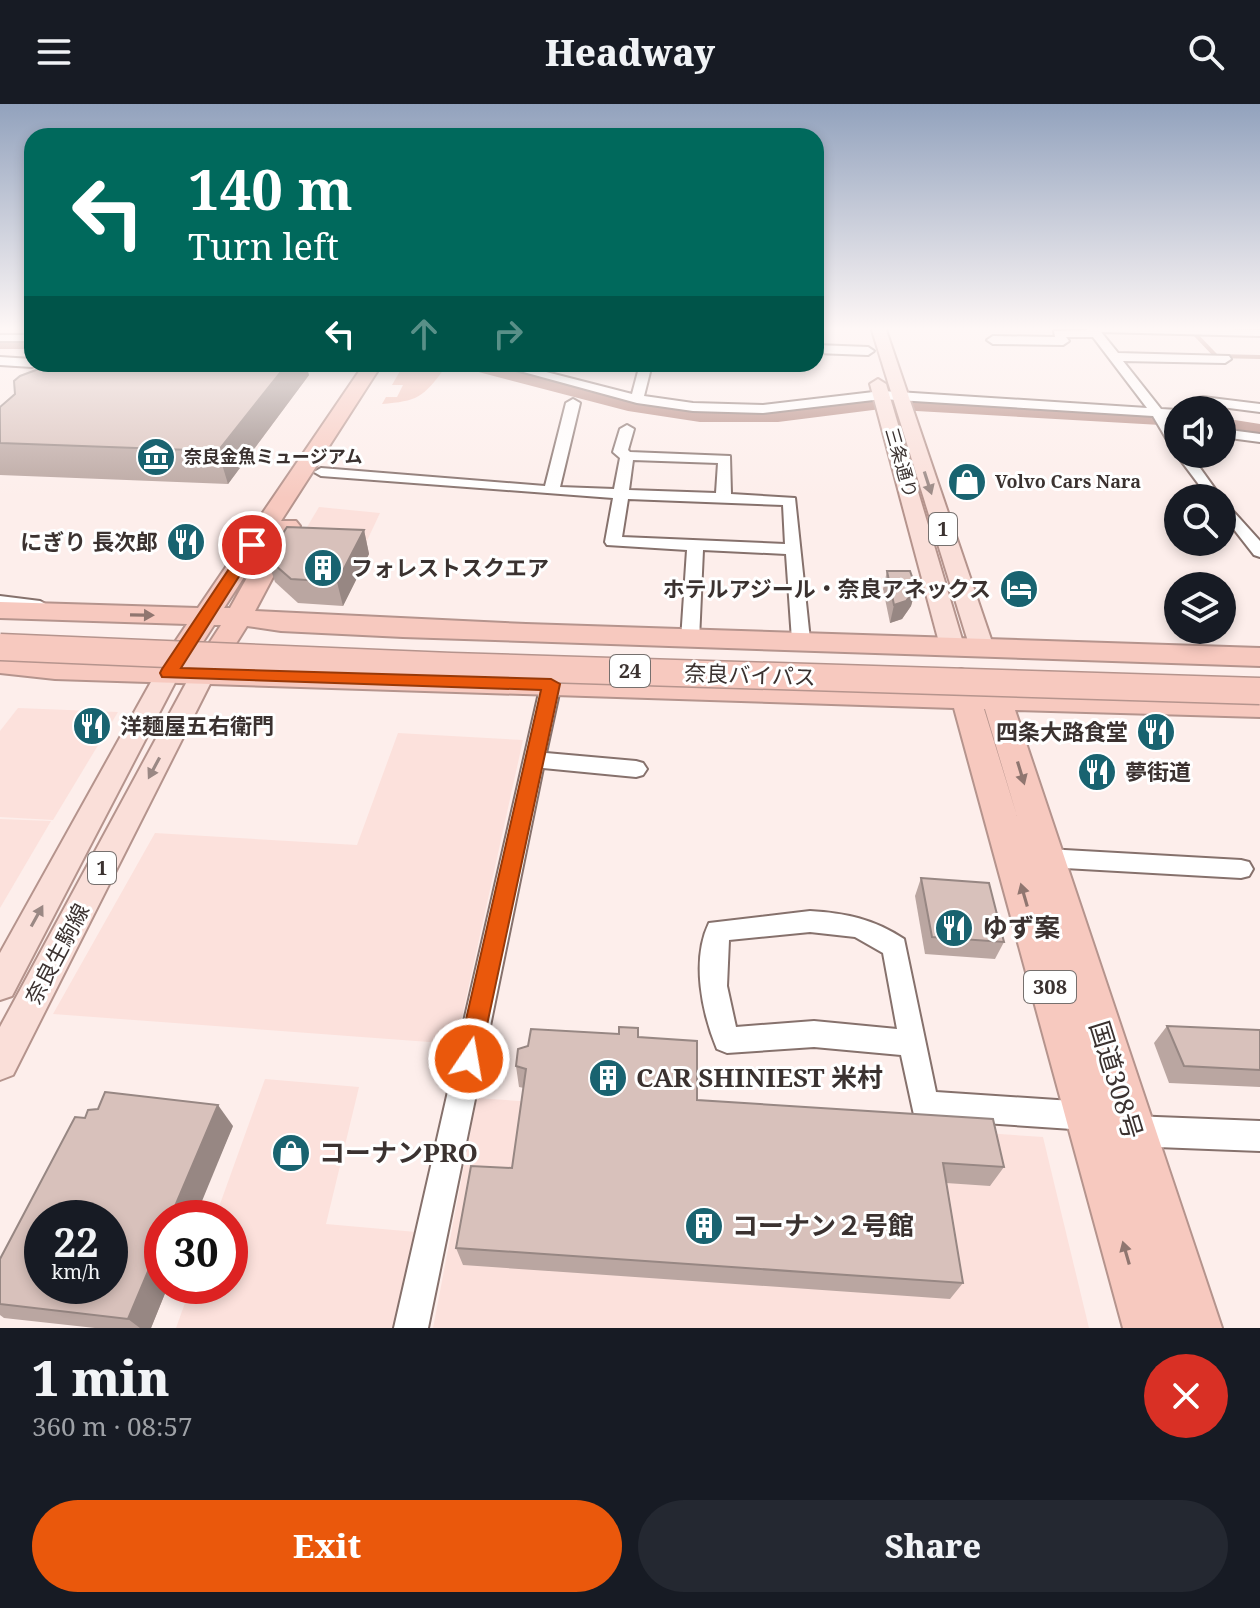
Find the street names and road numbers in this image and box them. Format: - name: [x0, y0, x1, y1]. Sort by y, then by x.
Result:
- street label: 三条通り: [881, 425, 923, 501]
- road number: 1: [929, 513, 957, 545]
- road number: 24: [610, 655, 650, 687]
- street label: 奈良バイパス: [684, 657, 816, 691]
- road number: 1: [88, 852, 116, 884]
- street label: 奈良生駒線: [17, 898, 95, 1009]
- road number: 308: [1024, 971, 1076, 1003]
- street label: 国道308号: [1082, 1016, 1152, 1143]

